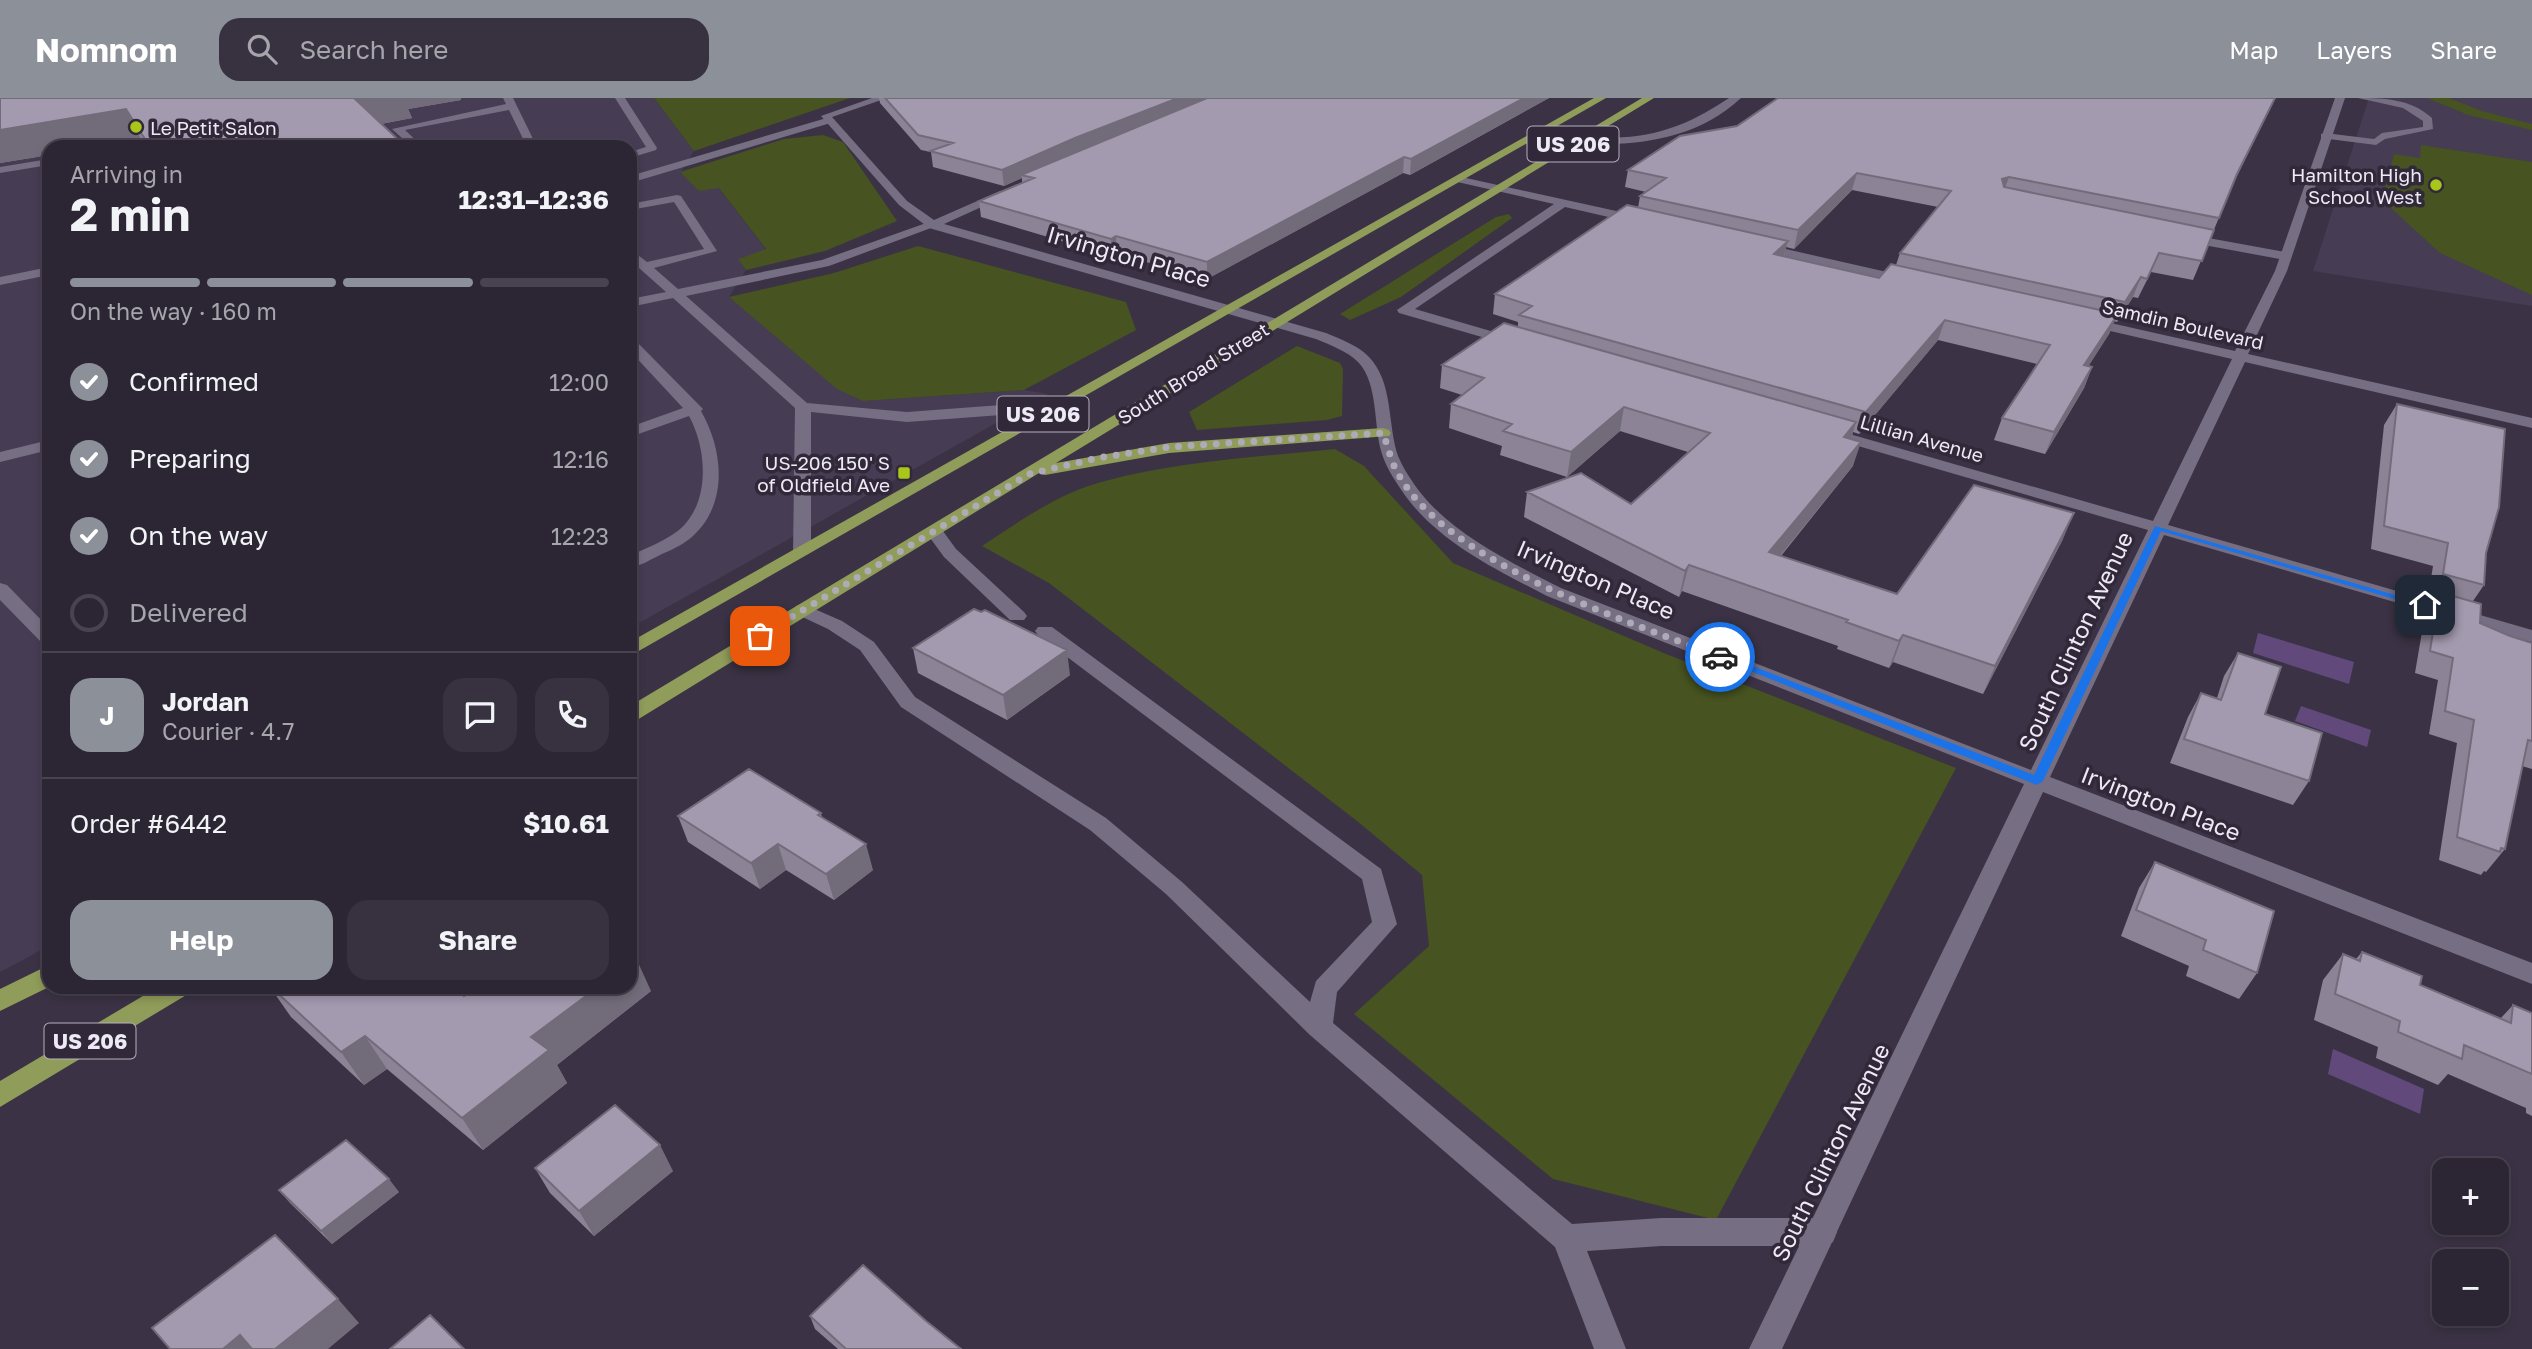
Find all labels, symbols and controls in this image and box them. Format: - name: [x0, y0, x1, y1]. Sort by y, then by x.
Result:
- search box: [219, 18, 709, 81]
- text: Nomnom: [35, 30, 177, 69]
- icon: search: [243, 30, 281, 68]
- text: Search here: [299, 34, 448, 65]
- text: Map: [2229, 35, 2278, 64]
- text: Layers: [2316, 35, 2392, 64]
- text: Share: [2430, 35, 2497, 64]
- place label: Le Petit Salon: [150, 116, 277, 139]
- marker: Le Petit Salon: [128, 119, 144, 135]
- road number: US 206: [1528, 126, 1618, 162]
- text: Arriving in: [70, 160, 183, 188]
- place label: Hamilton High School West: [2291, 163, 2422, 208]
- marker: Hamilton High School West: [2428, 177, 2444, 193]
- text: 12:31–12:36: [458, 184, 609, 215]
- text: 2 min: [70, 186, 190, 241]
- street label: Irvington Place: [1044, 219, 1214, 293]
- street label: Samdin Boulevard: [2100, 294, 2266, 354]
- text: On the way · 160 m: [70, 297, 277, 325]
- street label: South Broad Street: [1113, 317, 1273, 429]
- icon: check: [70, 363, 108, 401]
- text: Confirmed: [129, 366, 259, 397]
- text: 12:00: [549, 368, 609, 396]
- road number: US 206: [998, 396, 1088, 432]
- street label: Lillian Avenue: [1858, 409, 1986, 467]
- icon: check: [70, 440, 108, 478]
- text: Preparing: [129, 443, 251, 474]
- text: 12:16: [553, 445, 609, 473]
- place label: US-206 150' S of Oldfield Ave: [757, 451, 890, 496]
- marker: US-206 150' S of Oldfield Ave: [896, 465, 912, 481]
- icon: check: [70, 517, 108, 555]
- text: On the way: [129, 520, 268, 551]
- text: 12:23: [551, 522, 609, 550]
- street label: South Clinton Avenue: [2012, 527, 2138, 755]
- street label: Irvington Place: [1513, 533, 1679, 625]
- pin: [2395, 575, 2455, 635]
- icon: home: [2406, 586, 2444, 624]
- text: Delivered: [129, 597, 248, 628]
- pin: [730, 606, 790, 666]
- icon: bag: [741, 617, 779, 655]
- courier: [1685, 622, 1755, 692]
- icon: car: [1701, 638, 1739, 676]
- button: chat: [443, 678, 517, 752]
- button: phone: [535, 678, 609, 752]
- text: Jordan: [162, 686, 249, 717]
- text: J: [100, 700, 114, 731]
- text: Courier · 4.7: [162, 717, 294, 745]
- street label: Irvington Place: [2077, 760, 2245, 846]
- text: Order #6442: [70, 808, 227, 839]
- text: $10.61: [523, 808, 609, 839]
- button: Help: [70, 900, 333, 980]
- button: Share: [347, 900, 609, 980]
- road number: US 206: [44, 1024, 136, 1058]
- street label: South Clinton Avenue: [1765, 1039, 1895, 1265]
- map controls: [2432, 1158, 2509, 1326]
- button: +: [2432, 1158, 2509, 1235]
- button: −: [2432, 1249, 2509, 1326]

